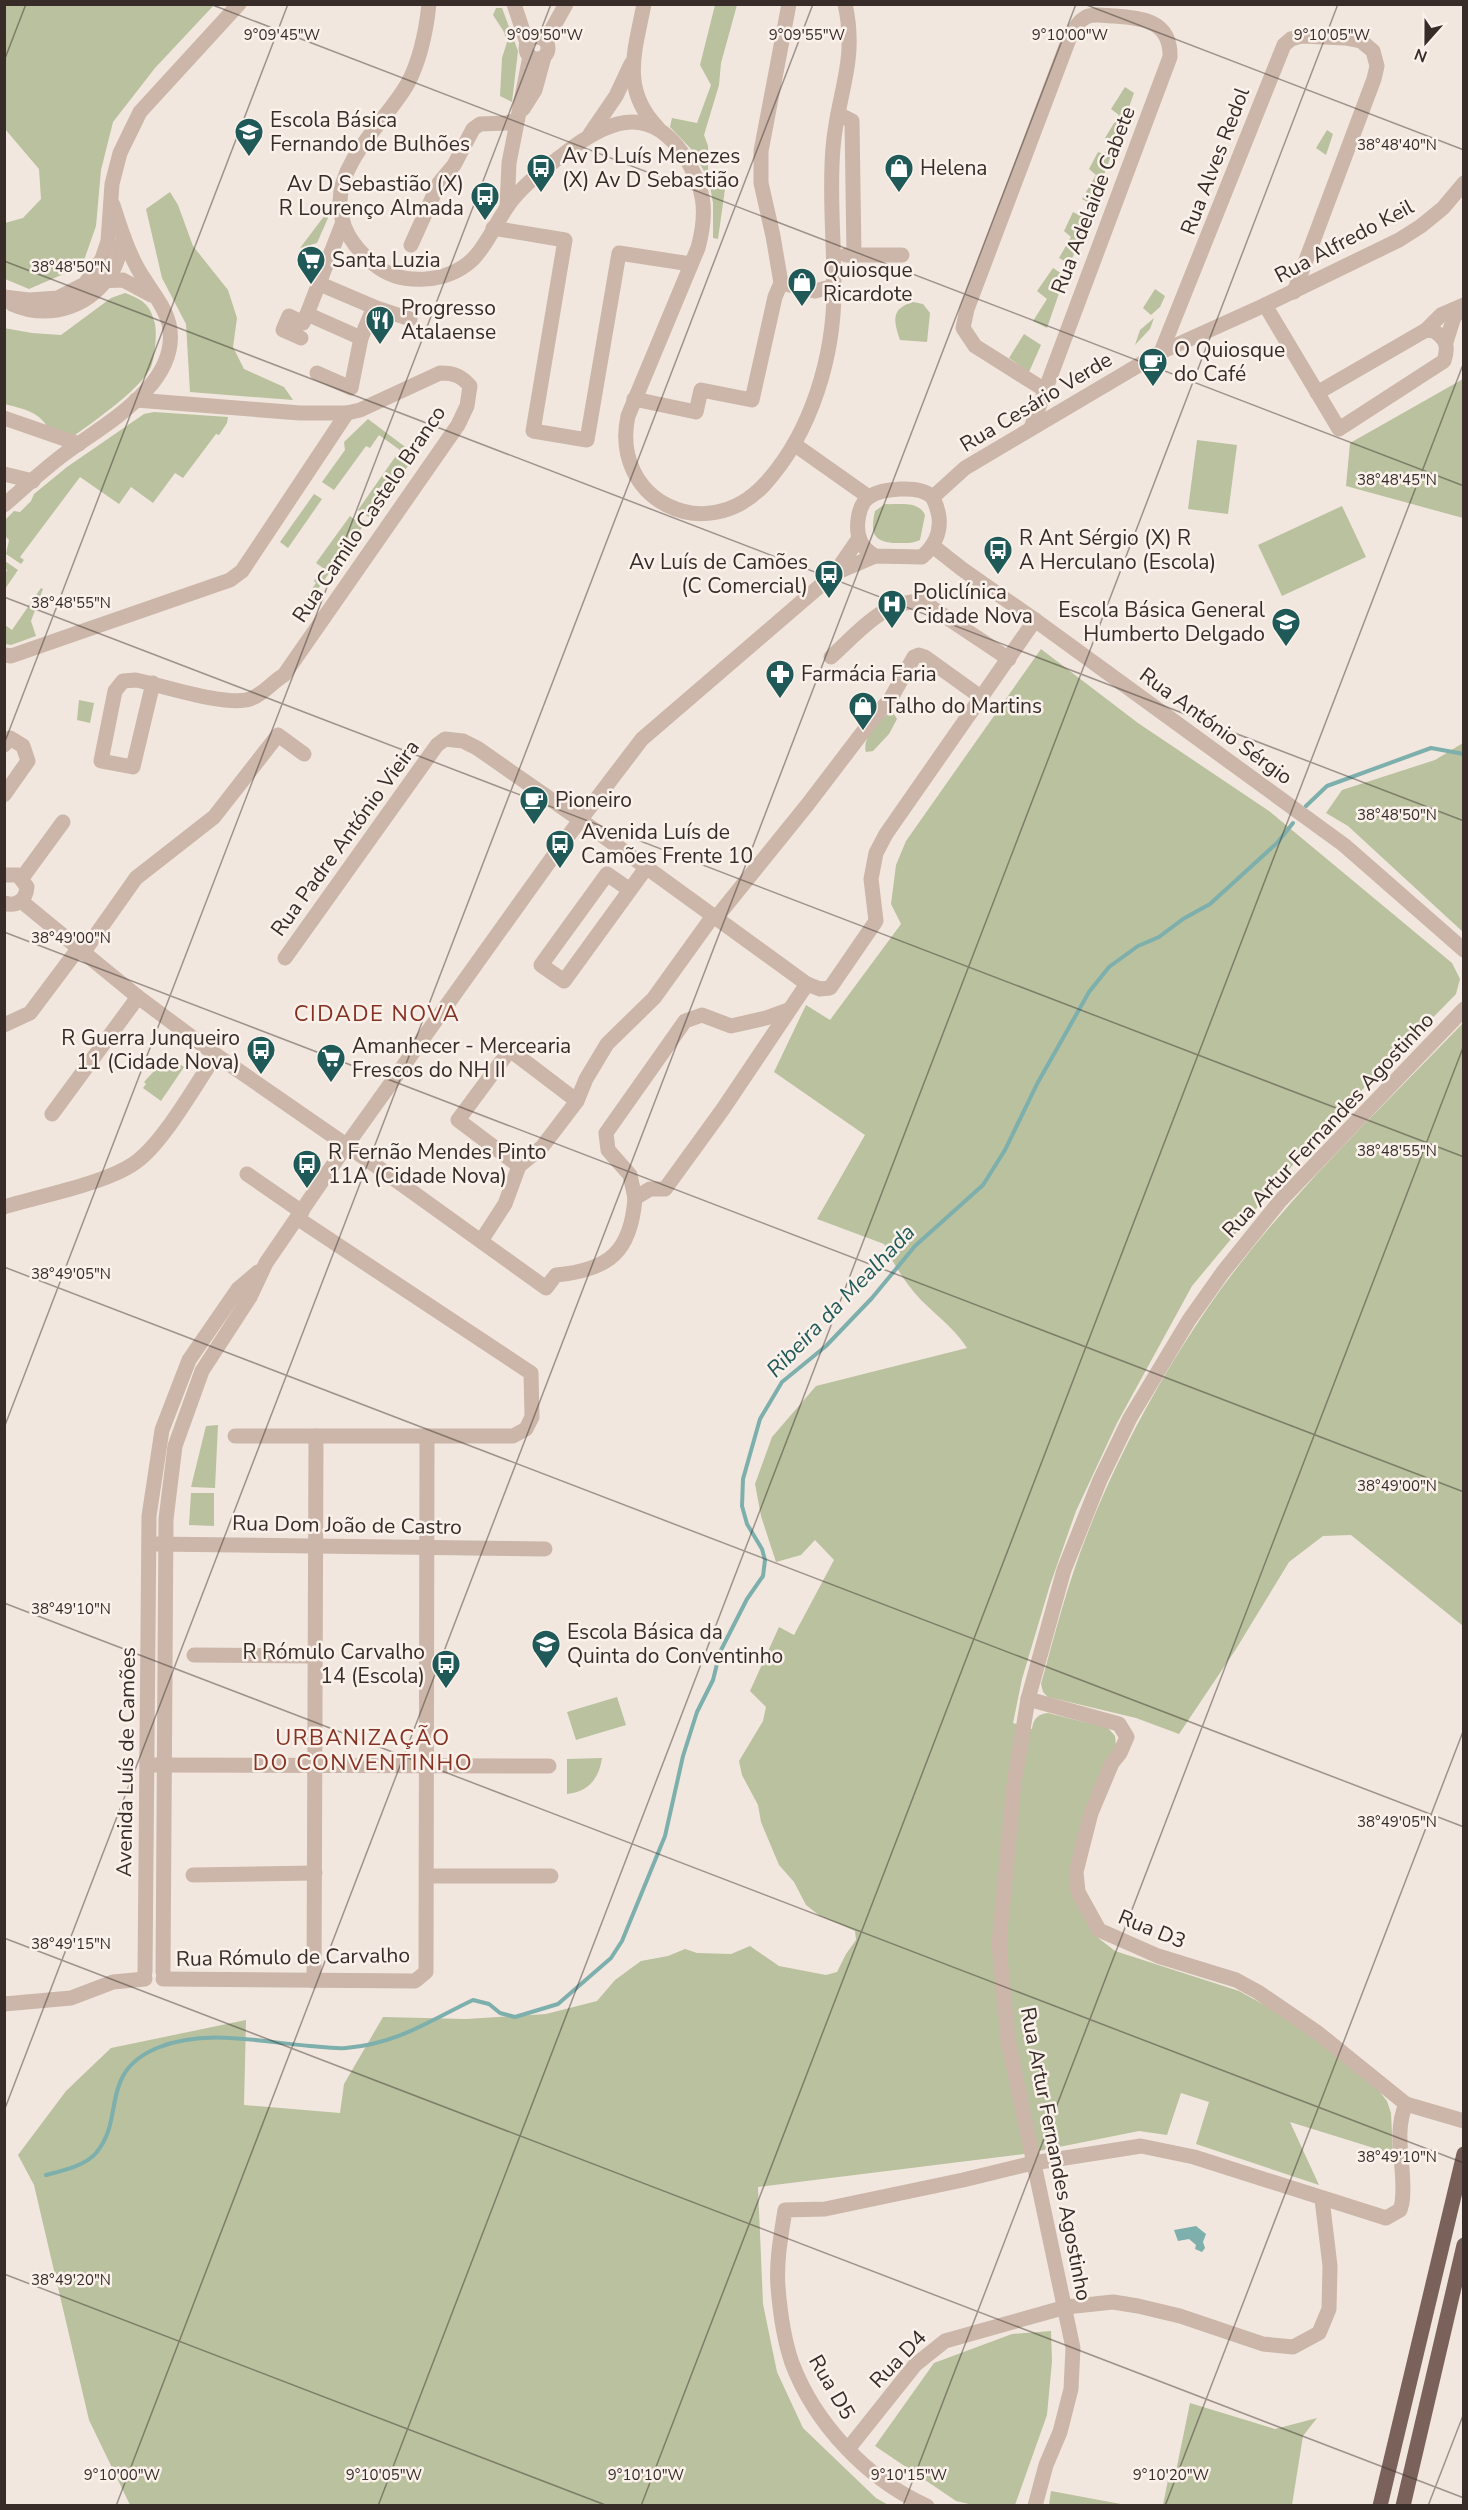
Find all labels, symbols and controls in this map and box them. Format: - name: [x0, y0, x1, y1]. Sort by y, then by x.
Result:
- north arrow: [1396, 12, 1456, 72]
- text: 9°09'45"W: [244, 25, 321, 45]
- text: 9°09'50"W: [507, 25, 584, 45]
- text: 9°09'55"W: [769, 25, 846, 45]
- text: 9°10'00"W: [1032, 25, 1109, 45]
- text: 9°10'05"W: [1294, 25, 1371, 45]
- text: N: [1411, 43, 1431, 67]
- street label: Rua Alves Redol: [1174, 82, 1256, 239]
- street label: Rua Adelaide Cabete: [1044, 102, 1142, 298]
- place label: Escola Básica Fernando de Bulhões: [270, 106, 470, 158]
- school or university icon: Escola Básica Fernando de Bulhões: [233, 116, 265, 158]
- text: 38°48'40"N: [1357, 135, 1437, 155]
- place label: Av D Luís Menezes (X) Av D Sebastião: [562, 142, 740, 194]
- bus stop icon: Av D Luís Menezes (X) Av D Sebastião: [525, 152, 557, 194]
- shop icon: Helena: [883, 152, 915, 194]
- place label: Helena: [920, 154, 988, 182]
- place label: Av D Sebastião (X) R Lourenço Almada: [279, 170, 464, 222]
- bus stop icon: Av D Sebastião (X) R Lourenço Almada: [469, 180, 501, 222]
- street label: Rua Alfredo Keil: [1270, 192, 1419, 289]
- supermarket icon: Santa Luzia: [295, 244, 327, 286]
- place label: Santa Luzia: [332, 246, 441, 274]
- place label: Quiosque Ricardote: [823, 256, 913, 308]
- text: 38°48'50"N: [31, 257, 111, 277]
- shop icon: Quiosque Ricardote: [786, 266, 818, 308]
- place label: Progresso Atalaense: [401, 294, 496, 346]
- restaurant icon: Progresso Atalaense: [364, 304, 396, 346]
- place label: O Quiosque do Café: [1174, 336, 1285, 388]
- street label: Rua Cesário Verde: [955, 345, 1117, 459]
- cafe icon: O Quiosque do Café: [1137, 346, 1169, 388]
- street label: Rua Camilo Castelo Branco: [286, 400, 452, 628]
- text: 38°48'45"N: [1357, 470, 1437, 490]
- place label: R Ant Sérgio (X) R A Herculano (Escola): [1019, 524, 1216, 576]
- bus stop icon: R Ant Sérgio (X) R A Herculano (Escola): [982, 534, 1014, 576]
- place label: Av Luís de Camões (C Comercial): [629, 548, 808, 600]
- bus stop icon: Av Luís de Camões (C Comercial): [813, 558, 845, 600]
- place label: Policlínica Cidade Nova: [913, 578, 1033, 630]
- hospital icon: Policlínica Cidade Nova: [876, 588, 908, 630]
- text: 38°48'55"N: [31, 593, 111, 613]
- place label: Escola Básica General Humberto Delgado: [1058, 596, 1266, 648]
- school or university icon: Escola Básica General Humberto Delgado: [1270, 606, 1302, 648]
- pharmacy icon: Farmácia Faria: [764, 658, 796, 700]
- place label: Farmácia Faria: [801, 660, 937, 688]
- street label: Rua António Sérgio: [1134, 661, 1298, 791]
- shop icon: Talho do Martins: [847, 690, 879, 732]
- place label: Talho do Martins: [884, 692, 1042, 720]
- street label: Rua Padre António Vieira: [264, 734, 426, 942]
- cafe icon: Pioneiro: [518, 784, 550, 826]
- place label: Pioneiro: [555, 786, 632, 814]
- text: 38°48'50"N: [1357, 805, 1437, 825]
- place label: Avenida Luís de Camões Frente 10: [581, 818, 753, 870]
- bus stop icon: Avenida Luís de Camões Frente 10: [544, 828, 576, 870]
- text: 38°49'00"N: [31, 928, 111, 948]
- district label: CIDADE NOVA: [294, 999, 460, 1029]
- street label: Rua Artur Fernandes Agostinho: [1216, 1006, 1440, 1244]
- place label: R Guerra Junqueiro 11 (Cidade Nova): [61, 1024, 240, 1076]
- place label: Amanhecer - Mercearia Frescos do NH II: [352, 1032, 571, 1084]
- bus stop icon: R Guerra Junqueiro 11 (Cidade Nova): [245, 1034, 277, 1076]
- supermarket icon: Amanhecer - Mercearia Frescos do NH II: [315, 1042, 347, 1084]
- place label: R Fernão Mendes Pinto 11A (Cidade Nova): [328, 1138, 546, 1190]
- text: 38°48'55"N: [1357, 1141, 1437, 1161]
- bus stop icon: R Fernão Mendes Pinto 11A (Cidade Nova): [291, 1148, 323, 1190]
- water label: Ribeira da Mealhada: [760, 1218, 922, 1384]
- text: 38°49'05"N: [31, 1264, 111, 1284]
- text: 38°49'00"N: [1357, 1476, 1437, 1496]
- street label: Rua Dom João de Castro: [232, 1509, 462, 1541]
- text: 38°49'10"N: [31, 1599, 111, 1619]
- place label: Escola Básica da Quinta do Conventinho: [567, 1618, 783, 1670]
- school or university icon: Escola Básica da Quinta do Conventinho: [530, 1628, 562, 1670]
- place label: R Rómulo Carvalho 14 (Escola): [243, 1638, 425, 1690]
- street label: Avenida Luís de Camões: [110, 1647, 142, 1877]
- bus stop icon: R Rómulo Carvalho 14 (Escola): [430, 1648, 462, 1690]
- district label: URBANIZAÇÃO DO CONVENTINHO: [253, 1723, 473, 1778]
- text: 38°49'05"N: [1357, 1812, 1437, 1832]
- street label: Rua D3: [1114, 1903, 1190, 1955]
- text: 38°49'15"N: [31, 1934, 111, 1954]
- street label: Rua Rómulo de Carvalho: [176, 1941, 410, 1973]
- street label: Rua Artur Fernandes Agostinho: [1014, 2005, 1098, 2303]
- text: 38°49'10"N: [1357, 2147, 1437, 2167]
- text: 38°49'20"N: [31, 2270, 111, 2290]
- street label: Rua D4: [863, 2324, 933, 2394]
- street label: Rua D5: [802, 2349, 862, 2425]
- text: 9°10'00"W: [84, 2465, 161, 2485]
- text: 9°10'05"W: [346, 2465, 423, 2485]
- text: 9°10'10"W: [608, 2465, 685, 2485]
- text: 9°10'15"W: [871, 2465, 948, 2485]
- text: 9°10'20"W: [1133, 2465, 1210, 2485]

